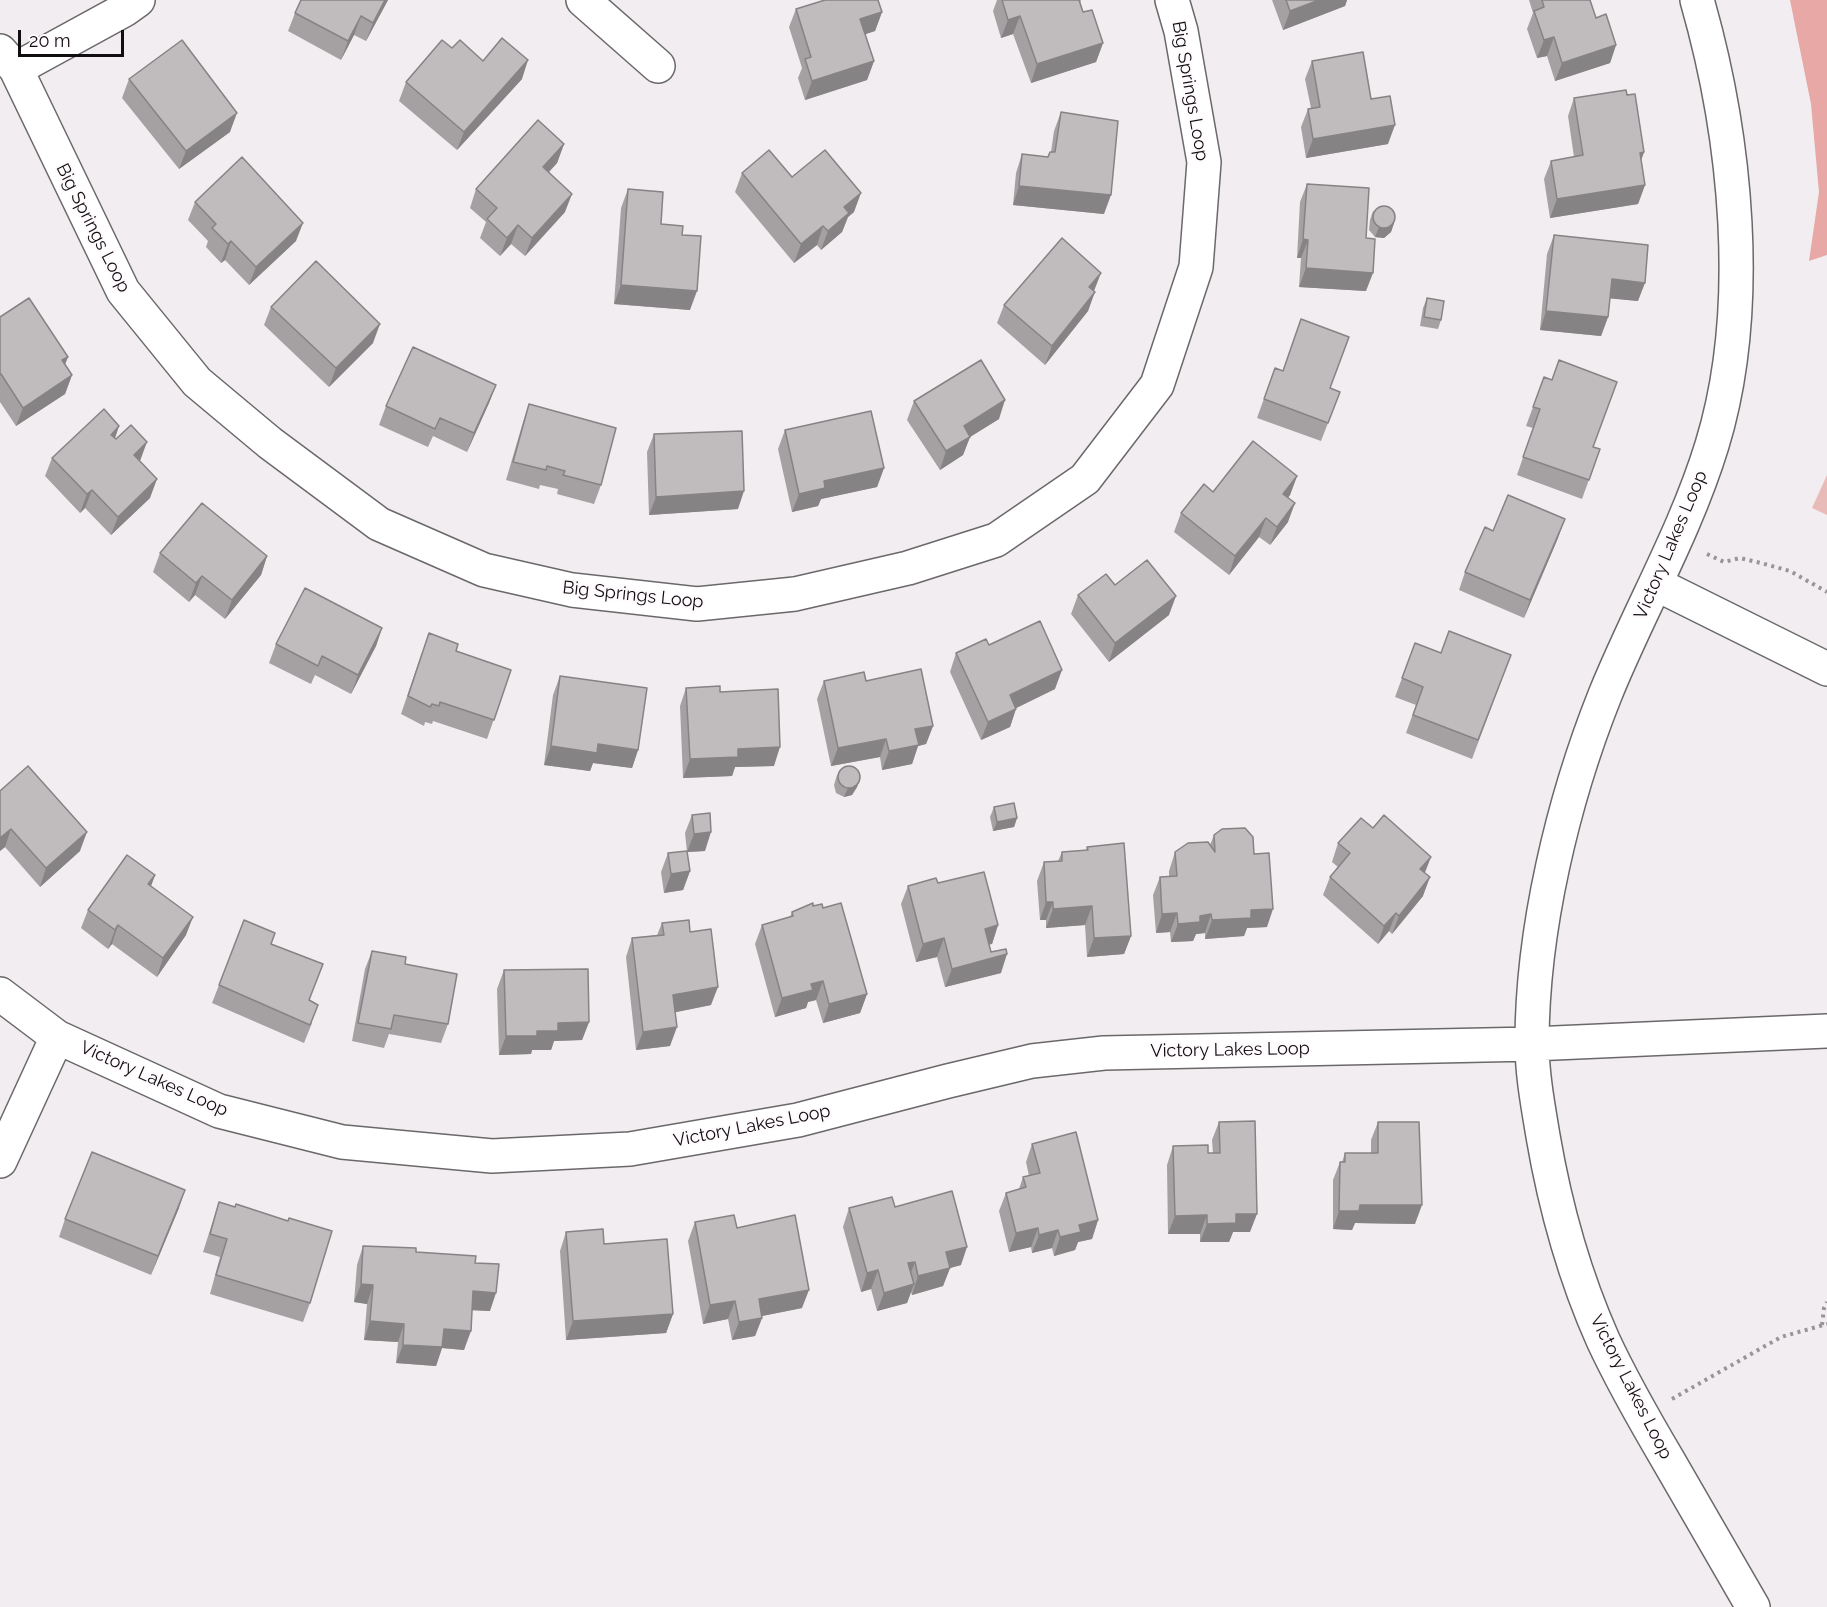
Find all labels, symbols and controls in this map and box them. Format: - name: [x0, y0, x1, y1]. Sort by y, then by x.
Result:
- scale bar: [21, 18, 128, 56]
- street label: Big Springs Loop: [1167, 19, 1213, 163]
- text: 20 m: [29, 30, 71, 51]
- street label: Big Springs Loop: [51, 160, 135, 296]
- street label: Victory Lakes Loop: [1630, 467, 1712, 623]
- street label: Big Springs Loop: [561, 577, 705, 613]
- street label: Victory Lakes Loop: [77, 1037, 231, 1121]
- street label: Victory Lakes Loop: [1150, 1038, 1310, 1062]
- street label: Victory Lakes Loop: [672, 1100, 832, 1152]
- street label: Victory Lakes Loop: [1585, 1311, 1677, 1463]

